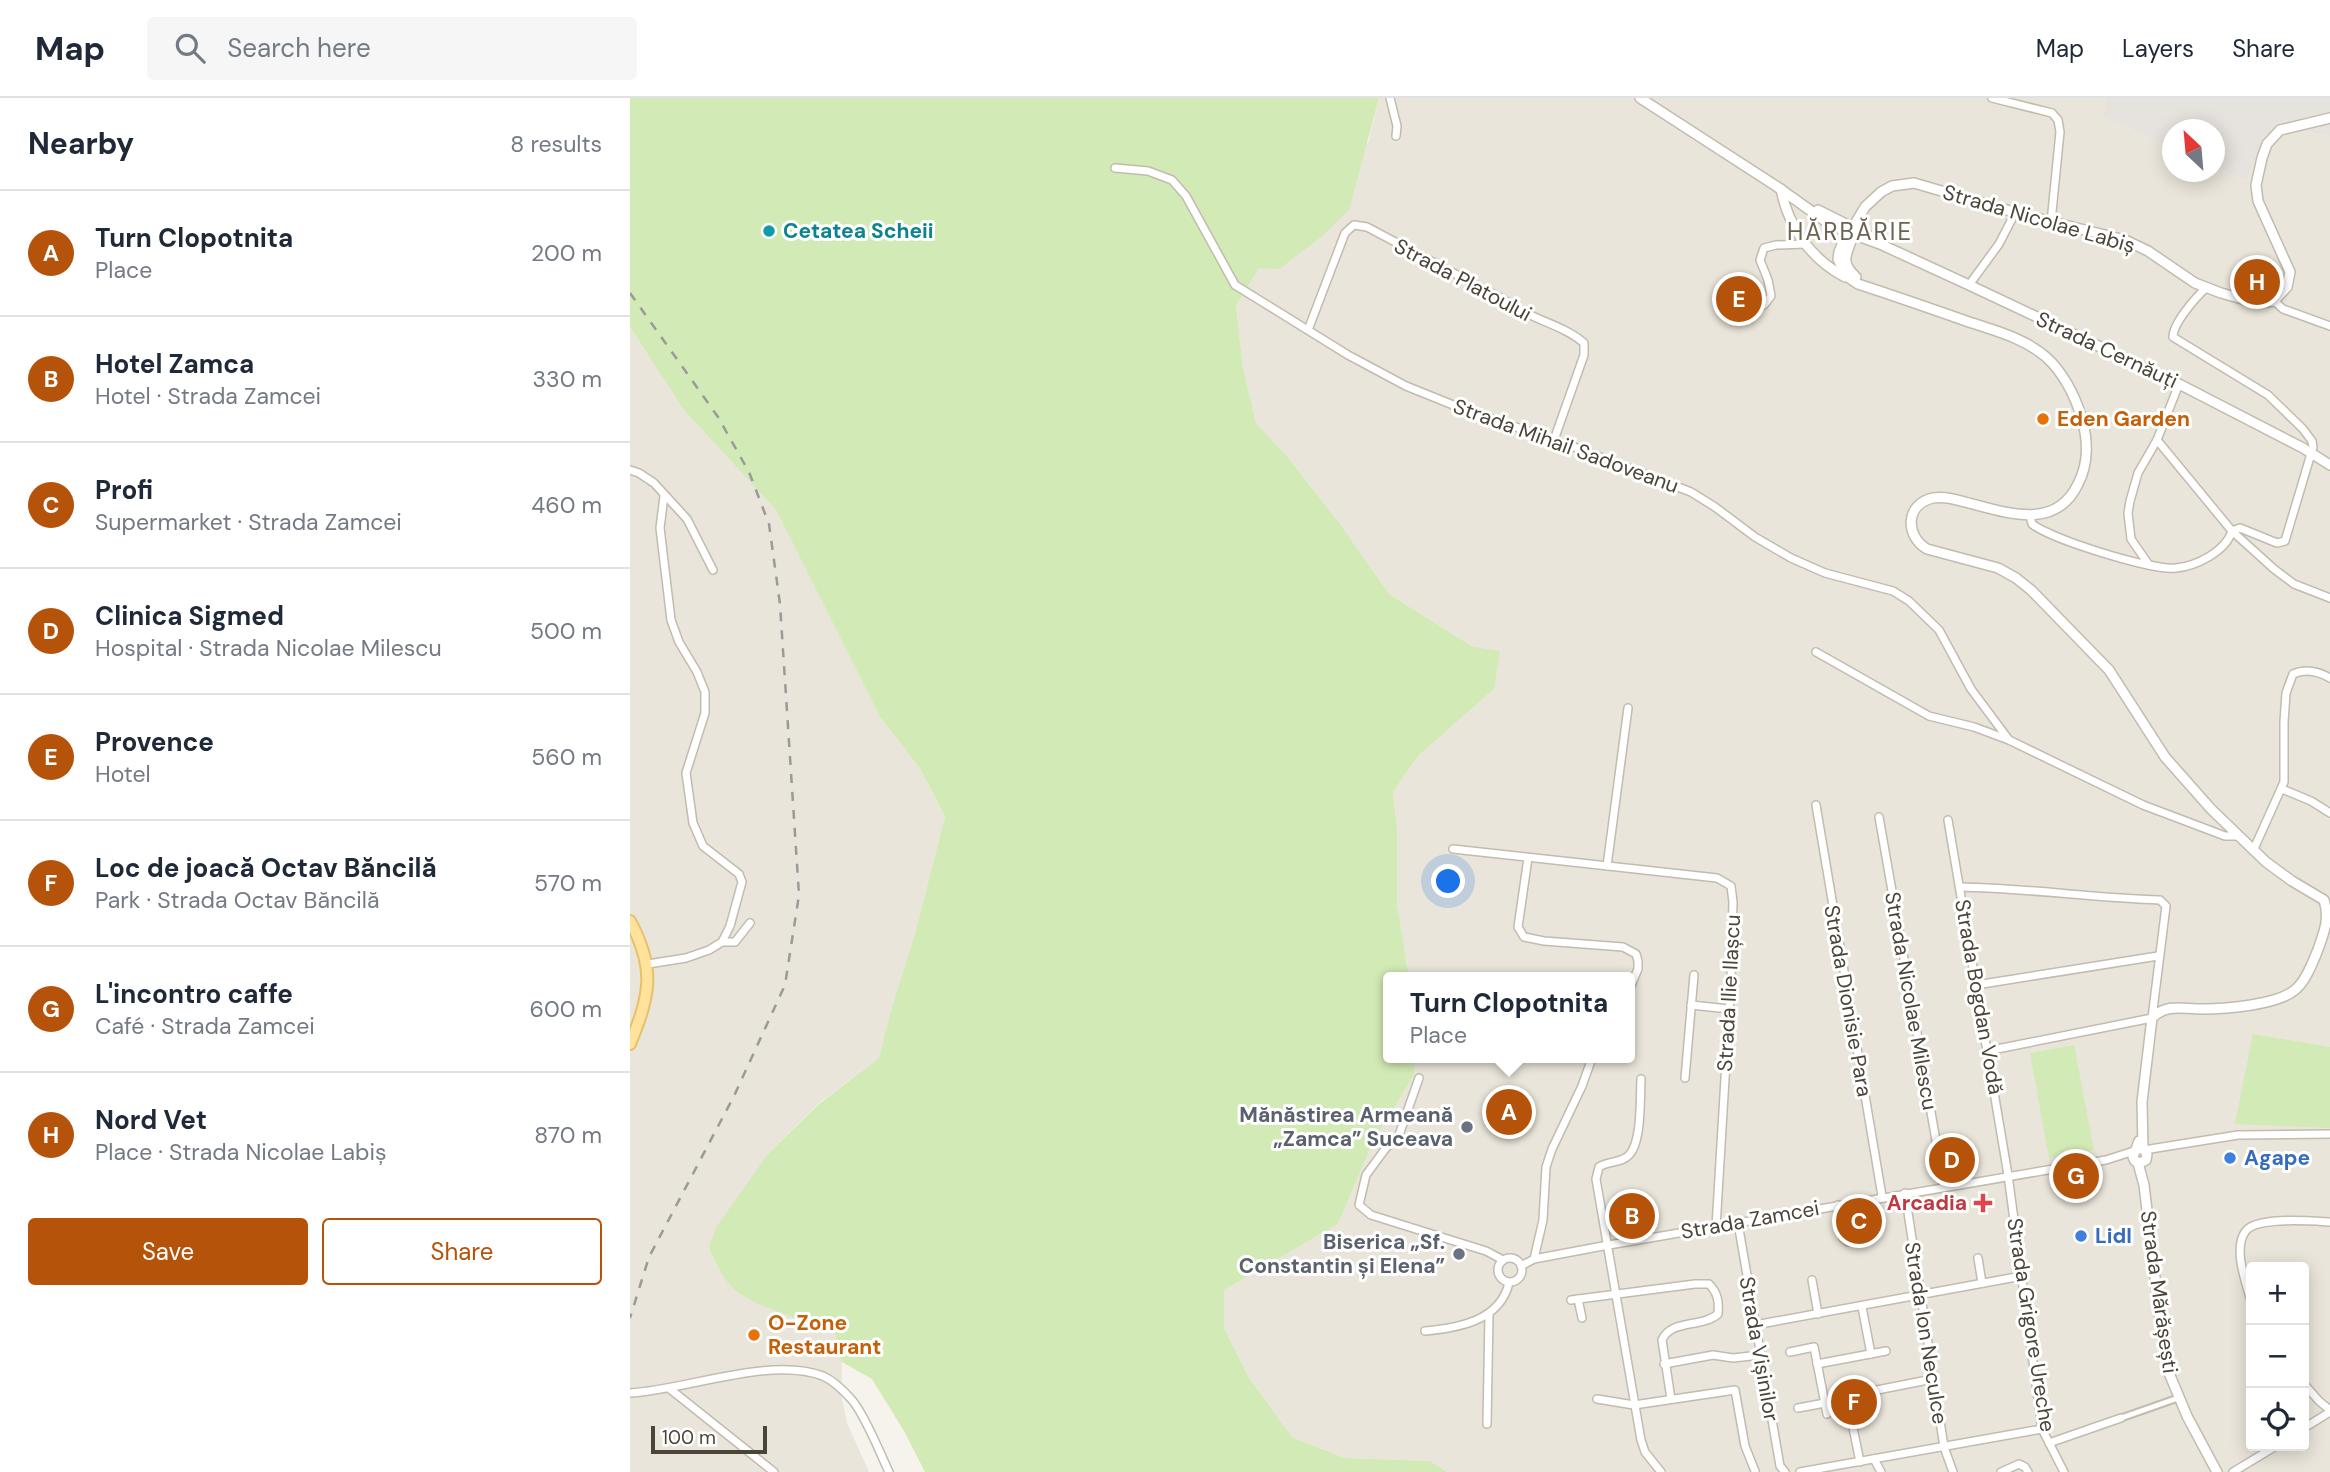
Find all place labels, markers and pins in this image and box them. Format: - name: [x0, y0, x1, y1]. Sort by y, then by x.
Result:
- place label: Cetatea Scheii: [783, 217, 934, 245]
- marker: Cetatea Scheii: [761, 223, 777, 239]
- pin: H: [2234, 256, 2280, 308]
- pin: E: [1716, 273, 1762, 325]
- place label: Eden Garden: [2057, 405, 2190, 433]
- marker: Eden Garden: [2035, 411, 2051, 427]
- pin: A: [1486, 1086, 1532, 1138]
- place label: Mănăstirea Armeană „Zamca” Suceava: [1239, 1101, 1453, 1153]
- marker: Mănăstirea Armeană „Zamca” Suceava: [1459, 1119, 1475, 1135]
- pin: D: [1929, 1134, 1975, 1186]
- place label: Agape: [2244, 1144, 2310, 1172]
- pin: G: [2053, 1150, 2099, 1202]
- marker: Agape: [2222, 1150, 2238, 1166]
- place label: Arcadia: [1887, 1189, 1967, 1217]
- pin: B: [1609, 1190, 1655, 1242]
- marker: Arcadia: [1973, 1193, 1993, 1213]
- pin: C: [1836, 1195, 1882, 1247]
- place label: Lidl: [2095, 1222, 2132, 1250]
- place label: Biserica „Sf. Constantin și Elena”: [1239, 1228, 1445, 1280]
- marker: Lidl: [2073, 1228, 2089, 1244]
- marker: Biserica „Sf. Constantin și Elena”: [1451, 1246, 1467, 1262]
- place label: O-Zone Restaurant: [768, 1309, 881, 1361]
- marker: O-Zone Restaurant: [746, 1327, 762, 1343]
- pin: F: [1831, 1376, 1877, 1428]

